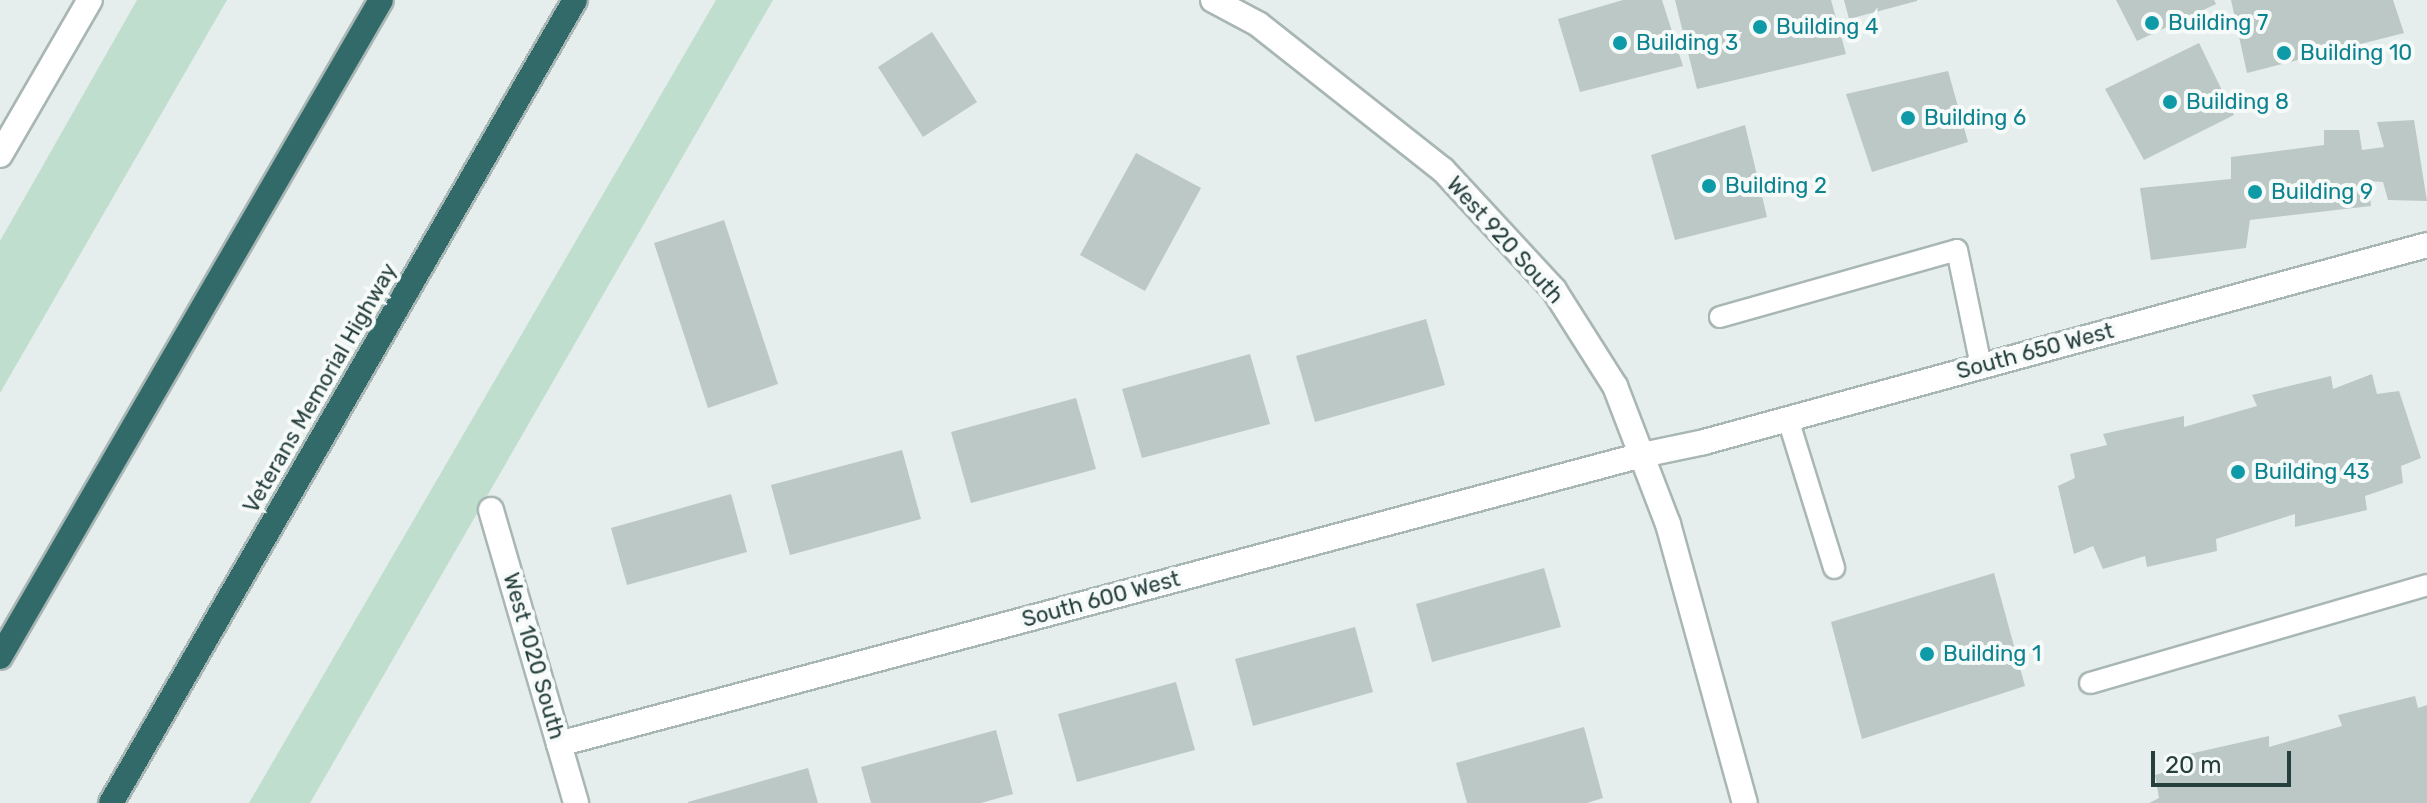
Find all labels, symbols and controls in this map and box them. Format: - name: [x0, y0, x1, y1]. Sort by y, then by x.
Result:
- place label: Building 7: [2168, 10, 2268, 36]
- place label: Building 4: [1776, 14, 1879, 40]
- marker: Building 7: [2143, 14, 2161, 32]
- marker: Building 4: [1751, 18, 1769, 36]
- place label: Building 3: [1636, 30, 1738, 56]
- marker: Building 3: [1611, 34, 1629, 52]
- place label: Building 10: [2300, 40, 2412, 66]
- marker: Building 10: [2275, 44, 2293, 62]
- place label: Building 8: [2186, 89, 2289, 115]
- marker: Building 8: [2161, 93, 2179, 111]
- place label: Building 6: [1924, 105, 2026, 131]
- marker: Building 6: [1899, 109, 1917, 127]
- street label: West 920 South: [1441, 171, 1569, 309]
- place label: Building 2: [1725, 173, 1827, 199]
- marker: Building 2: [1700, 177, 1718, 195]
- place label: Building 9: [2271, 179, 2373, 205]
- marker: Building 9: [2246, 183, 2264, 201]
- street label: Veterans Memorial Highway: [238, 258, 402, 518]
- street label: South 650 West: [1953, 317, 2117, 385]
- place label: Building 43: [2254, 459, 2370, 485]
- marker: Building 43: [2229, 463, 2247, 481]
- street label: South 600 West: [1019, 565, 1183, 633]
- street label: West 1020 South: [498, 570, 570, 742]
- place label: Building 1: [1943, 641, 2041, 667]
- marker: Building 1: [1918, 645, 1936, 663]
- scale bar: [2155, 735, 2295, 785]
- text: 20 m: [2165, 751, 2222, 779]

